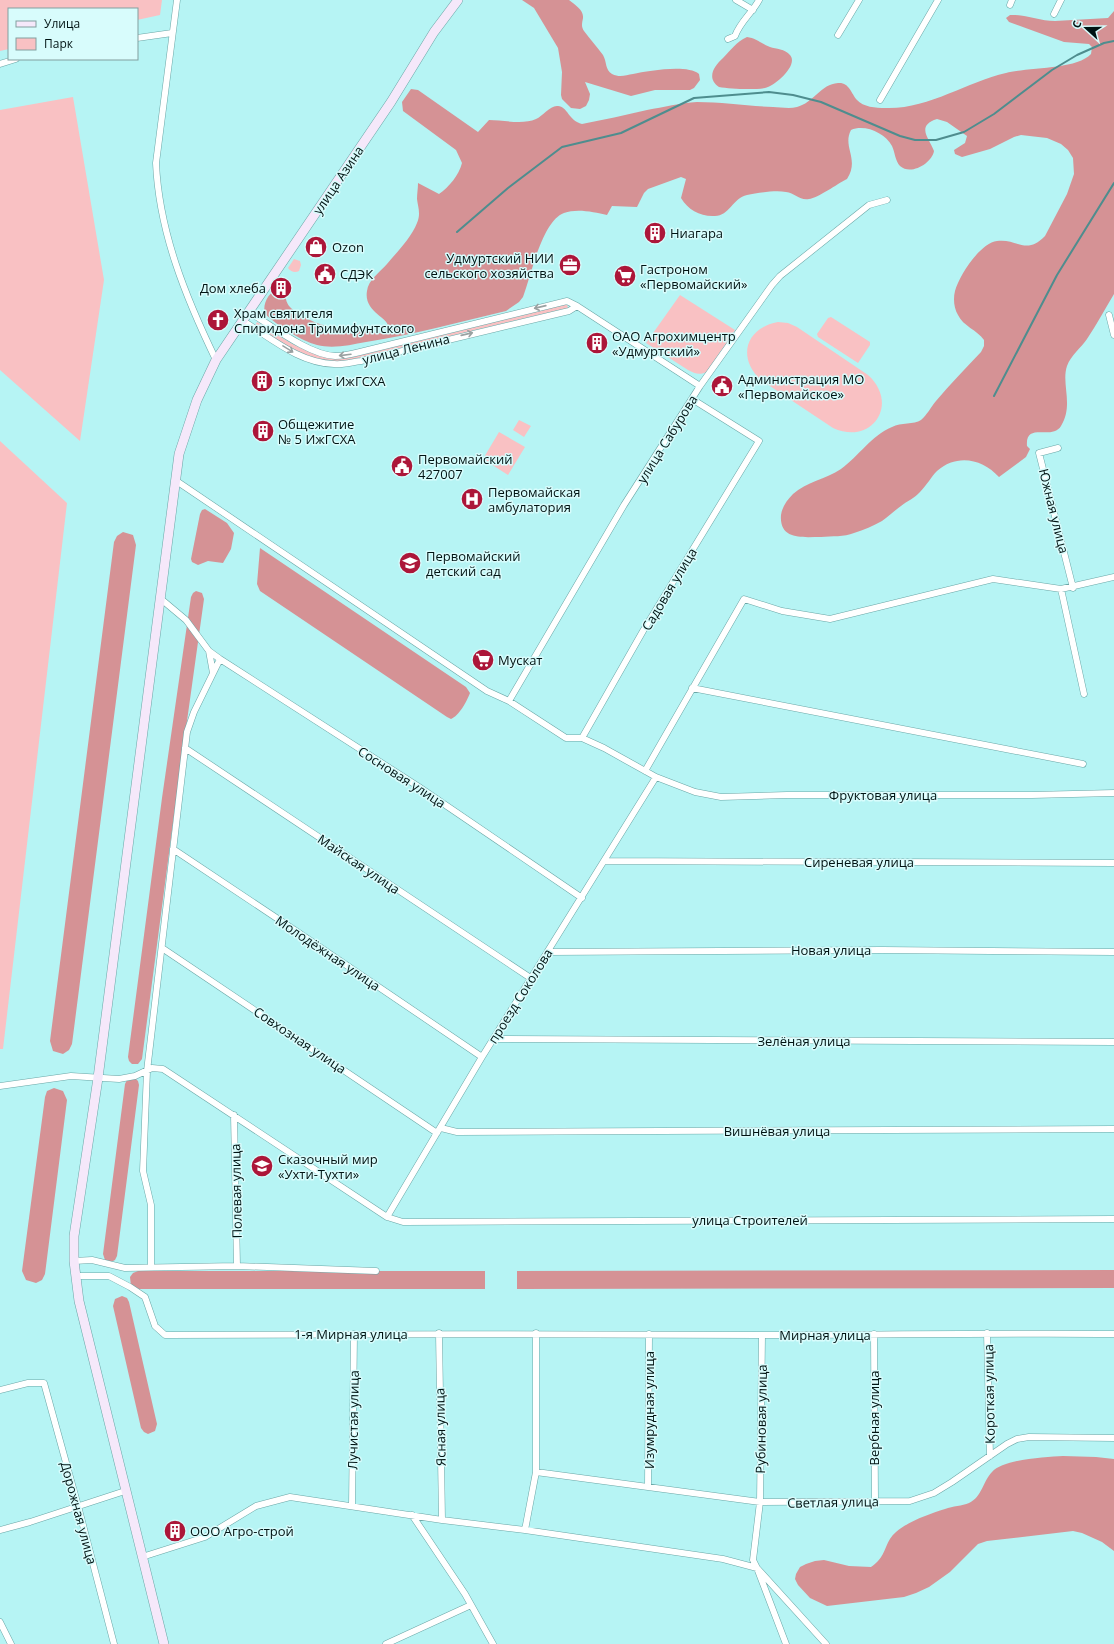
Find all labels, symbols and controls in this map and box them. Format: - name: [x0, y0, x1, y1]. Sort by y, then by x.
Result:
- legend: [8, 8, 138, 60]
- north arrow: [1066, 8, 1106, 48]
- text: Улица: [44, 15, 80, 32]
- text: С: [1068, 18, 1084, 30]
- text: Парк: [44, 35, 74, 52]
- street label: улица Азина: [308, 142, 368, 218]
- building icon: Ниагара: [642, 220, 668, 246]
- place label: Ниагара: [670, 224, 723, 242]
- shop icon: Ozon: [303, 234, 329, 260]
- place label: Ozon: [332, 238, 364, 256]
- place label: Удмуртский НИИ сельского хозяйства: [424, 249, 554, 282]
- office icon: Удмуртский НИИ сельского хозяйства: [557, 252, 583, 278]
- place label: Гастроном «Первомайский»: [640, 260, 747, 293]
- public building icon: СДЭК: [312, 261, 338, 287]
- supermarket icon: Гастроном «Первомайский»: [612, 263, 638, 289]
- place label: СДЭК: [340, 265, 373, 283]
- building icon: Дом хлеба: [268, 275, 294, 301]
- place label: Дом хлеба: [200, 279, 266, 297]
- place label: Храм святителя Спиридона Тримифунтского: [234, 304, 415, 337]
- one-way arrow: [534, 304, 547, 312]
- church icon: Храм святителя Спиридона Тримифунтского: [205, 307, 231, 333]
- place label: ОАО Агрохимцентр «Удмуртский»: [612, 327, 736, 360]
- street label: улица Ленина: [360, 329, 452, 369]
- one-way arrow: [461, 330, 474, 338]
- building icon: ОАО Агрохимцентр «Удмуртский»: [584, 330, 610, 356]
- one-way arrow: [282, 345, 293, 353]
- one-way arrow: [339, 351, 352, 358]
- building icon: 5 корпус ИжГСХА: [249, 368, 275, 394]
- place label: Администрация МО «Первомайское»: [738, 370, 864, 403]
- place label: 5 корпус ИжГСХА: [278, 372, 386, 390]
- public building icon: Администрация МО «Первомайское»: [709, 373, 735, 399]
- street label: улица Сабурова: [633, 391, 701, 487]
- place label: Общежитие № 5 ИжГСХА: [278, 415, 356, 448]
- building icon: Общежитие № 5 ИжГСХА: [250, 418, 276, 444]
- place label: Первомайский 427007: [418, 450, 513, 483]
- public building icon: Первомайский 427007: [389, 453, 415, 479]
- street label: Южная улица: [1035, 467, 1073, 555]
- place label: Первомайская амбулатория: [488, 483, 580, 516]
- hospital icon: Первомайская амбулатория: [459, 486, 485, 512]
- street label: Садовая улица: [637, 544, 701, 634]
- place label: Первомайский детский сад: [426, 547, 521, 580]
- school or university icon: Первомайский детский сад: [397, 550, 423, 576]
- supermarket icon: Мускат: [470, 647, 496, 673]
- place label: Мускат: [498, 651, 543, 669]
- street label: Сосновая улица: [355, 742, 449, 812]
- street label: Фруктовая улица: [829, 786, 937, 804]
- street label: Майская улица: [314, 830, 404, 898]
- street label: Сиреневая улица: [804, 853, 914, 871]
- street label: Молодёжная улица: [272, 911, 384, 995]
- street label: Новая улица: [791, 941, 871, 959]
- street label: проезд Соколова: [484, 945, 556, 1047]
- street label: Совхозная улица: [250, 1002, 350, 1078]
- street label: Зелёная улица: [757, 1032, 851, 1050]
- street label: Вишнёвая улица: [724, 1122, 830, 1140]
- street label: Полевая улица: [226, 1143, 246, 1239]
- place label: Сказочный мир «Ухти-Тухти»: [278, 1150, 378, 1183]
- school or university icon: Сказочный мир «Ухти-Тухти»: [249, 1153, 275, 1179]
- street label: улица Строителей: [692, 1211, 808, 1229]
- street label: 1-я Мирная улица: [294, 1325, 408, 1343]
- street label: Мирная улица: [779, 1326, 871, 1344]
- street label: Короткая улица: [979, 1344, 999, 1444]
- street label: Изумрудная улица: [640, 1351, 658, 1469]
- street label: Рубиновая улица: [751, 1364, 771, 1474]
- street label: Лучистая улица: [343, 1370, 363, 1470]
- street label: Вербная улица: [865, 1371, 883, 1466]
- street label: Ясная улица: [430, 1388, 450, 1466]
- street label: Дорожная улица: [57, 1460, 101, 1566]
- street label: Светлая улица: [787, 1492, 879, 1512]
- building icon: ООО Агро-строй: [162, 1518, 188, 1544]
- place label: ООО Агро-строй: [190, 1522, 294, 1540]

